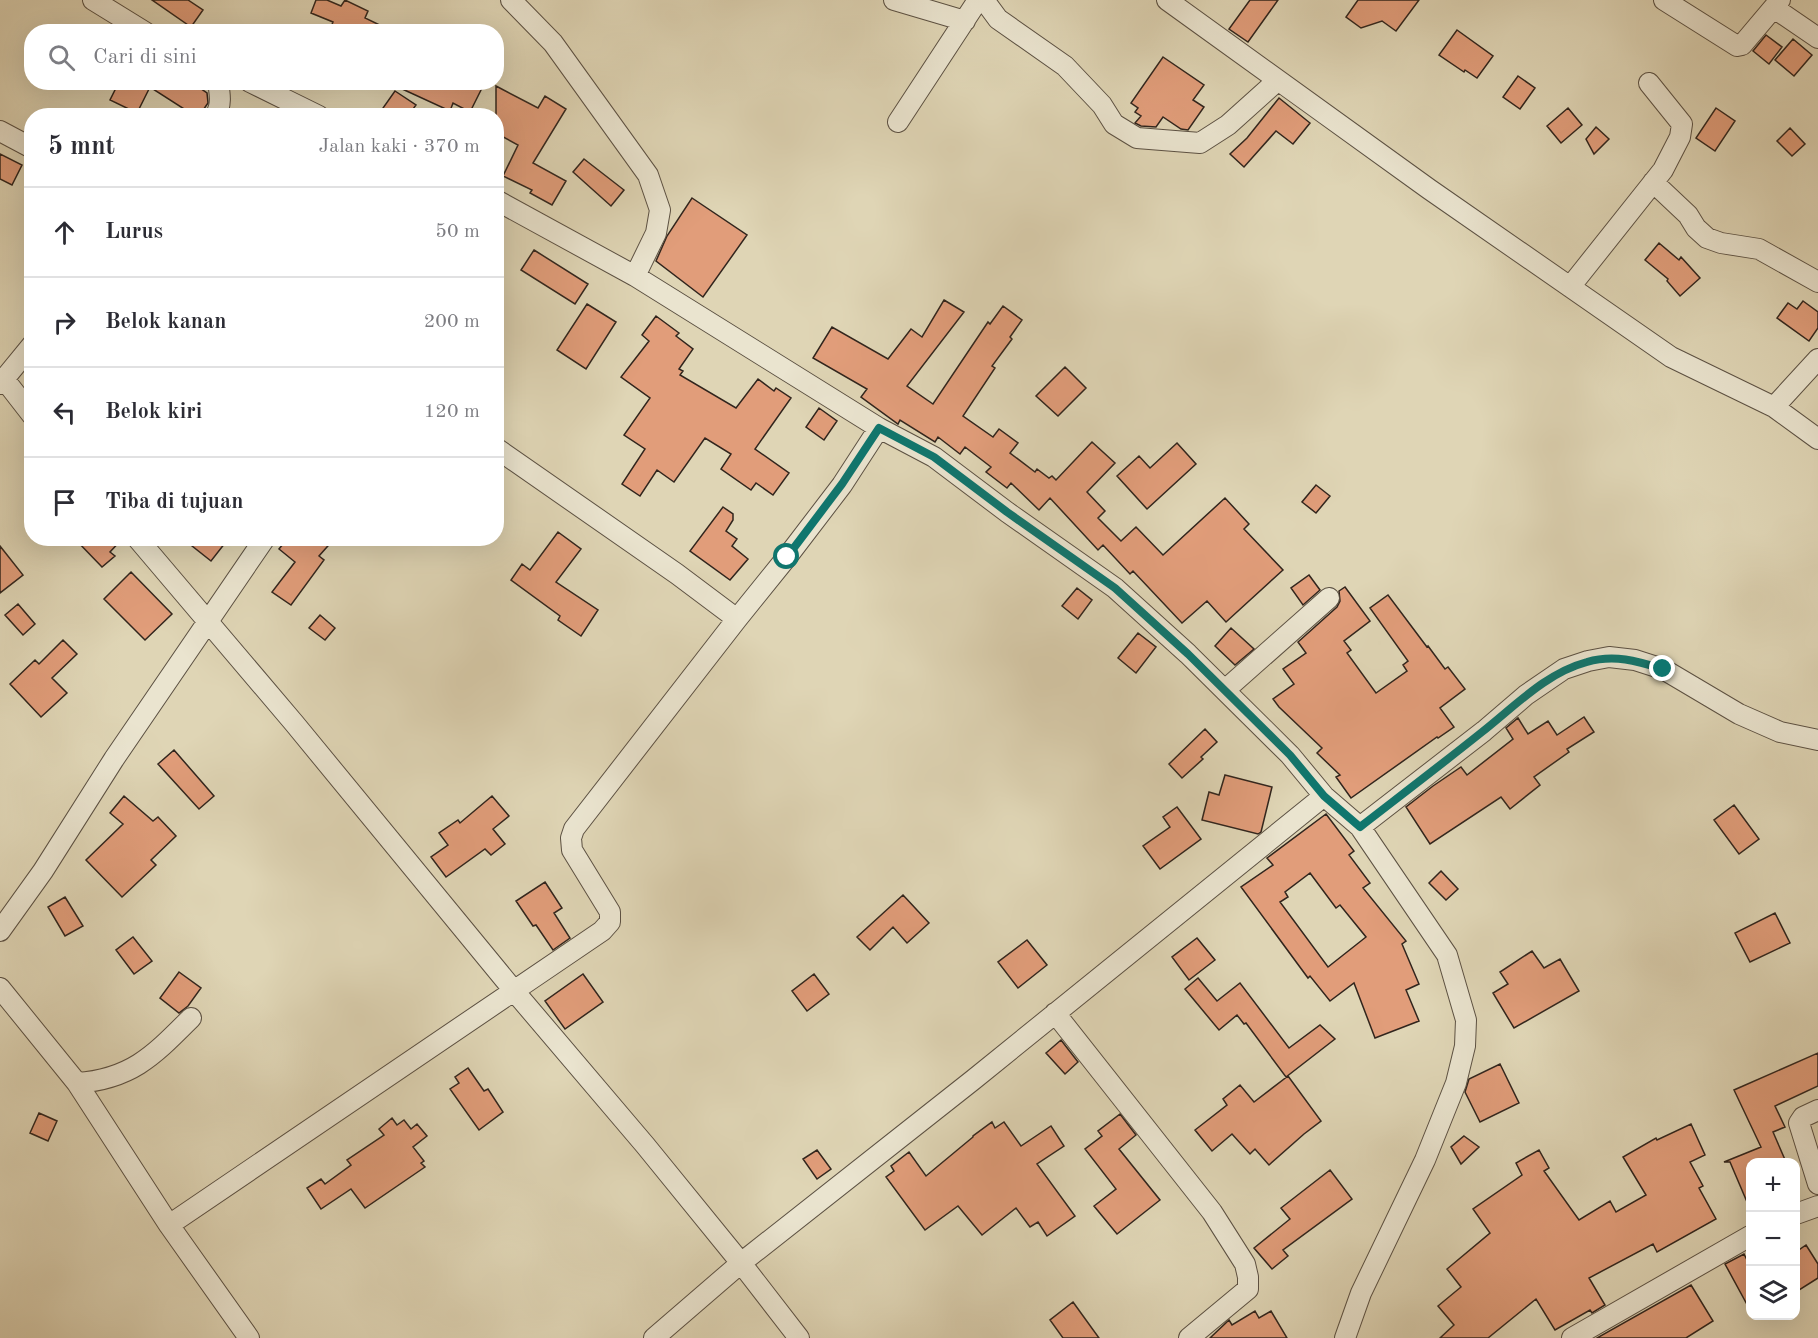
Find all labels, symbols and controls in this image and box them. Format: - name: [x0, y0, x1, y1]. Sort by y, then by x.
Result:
- search box: [24, 24, 504, 90]
- icon: search: [45, 41, 78, 74]
- text: Cari di sini: [93, 46, 197, 68]
- text: 5 mnt: [48, 134, 115, 160]
- text: Jalan kaki · 370 m: [318, 137, 480, 157]
- icon: ahead: [48, 216, 81, 249]
- text: Lurus: [105, 221, 163, 243]
- text: 50 m: [435, 222, 480, 242]
- icon: right: [48, 306, 81, 339]
- text: Belok kanan: [105, 311, 227, 333]
- text: 200 m: [424, 312, 480, 332]
- icon: left: [48, 396, 81, 429]
- text: Belok kiri: [105, 401, 202, 423]
- text: 120 m: [424, 402, 480, 422]
- icon: arrive: [48, 486, 81, 519]
- text: Tiba di tujuan: [105, 491, 243, 513]
- route start: [773, 543, 799, 569]
- route end: [1649, 655, 1675, 681]
- map controls: [1746, 1158, 1800, 1320]
- button: +: [1746, 1158, 1800, 1212]
- button: −: [1746, 1212, 1800, 1266]
- button: layers: [1746, 1266, 1800, 1320]

